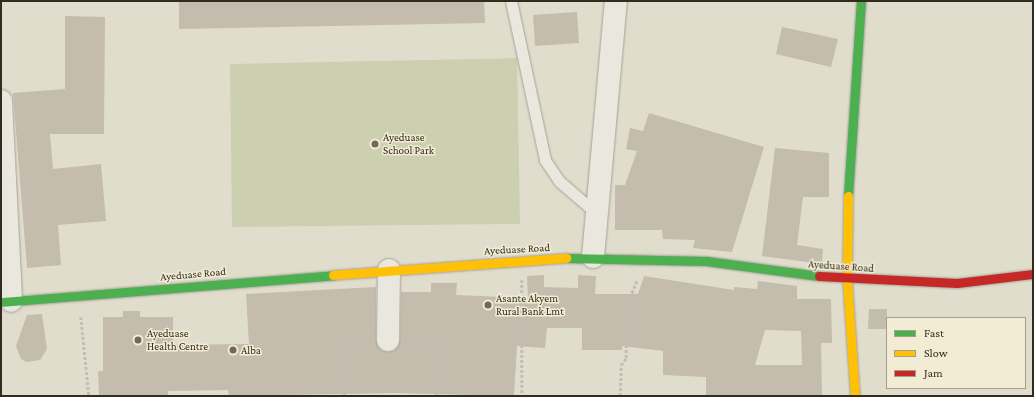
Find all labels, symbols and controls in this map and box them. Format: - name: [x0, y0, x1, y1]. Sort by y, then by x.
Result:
- place label: Ayeduase School Park: [383, 131, 434, 157]
- marker: Ayeduase School Park: [370, 139, 380, 149]
- street label: Ayeduase Road: [484, 241, 550, 257]
- street label: Ayeduase Road: [808, 257, 874, 275]
- street label: Ayeduase Road: [160, 265, 226, 283]
- place label: Asante Akyem Rural Bank Lmt: [496, 292, 564, 318]
- marker: Asante Akyem Rural Bank Lmt: [483, 300, 493, 310]
- legend: [886, 317, 1026, 389]
- text: Fast: [924, 326, 944, 340]
- place label: Ayeduase Health Centre: [147, 327, 208, 353]
- marker: Ayeduase Health Centre: [132, 334, 144, 346]
- place label: Alba: [241, 343, 261, 357]
- marker: Alba: [228, 345, 238, 355]
- text: Slow: [924, 346, 948, 360]
- text: Jam: [924, 366, 943, 380]

